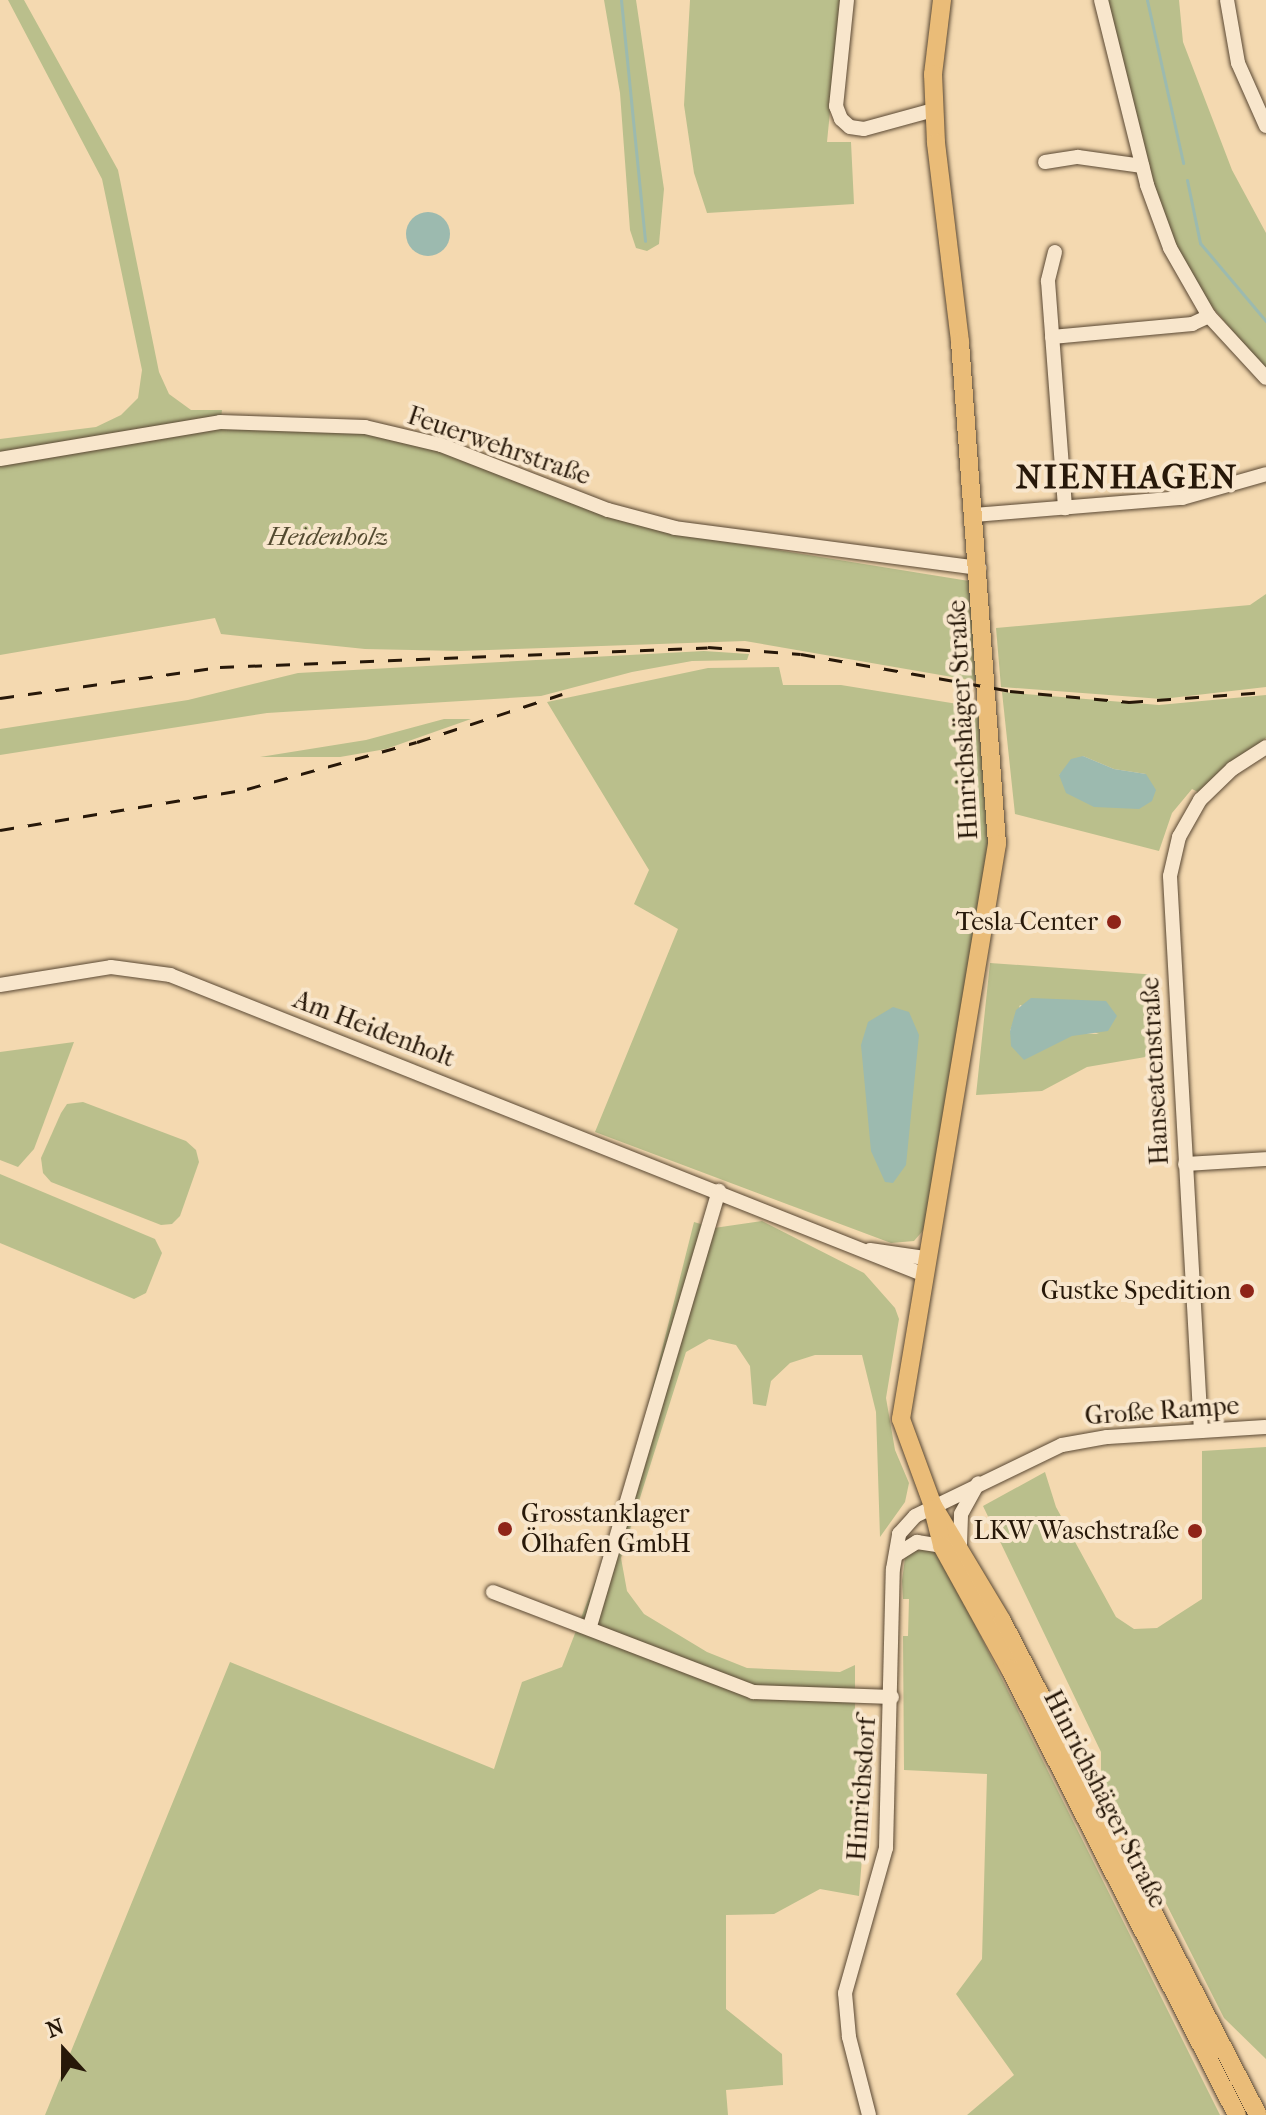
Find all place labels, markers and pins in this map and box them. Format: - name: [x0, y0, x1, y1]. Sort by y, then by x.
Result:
- place label: Tesla-Center: [956, 906, 1098, 938]
- marker: Tesla-Center: [1105, 913, 1123, 931]
- place label: Gustke Spedition: [1041, 1275, 1231, 1307]
- marker: Gustke Spedition: [1238, 1282, 1256, 1300]
- place label: Grosstanklager Ölhafen GmbH: [521, 1498, 691, 1560]
- place label: LKW Waschstraße: [974, 1515, 1179, 1547]
- marker: Grosstanklager Ölhafen GmbH: [496, 1520, 514, 1538]
- marker: LKW Waschstraße: [1186, 1522, 1204, 1540]

